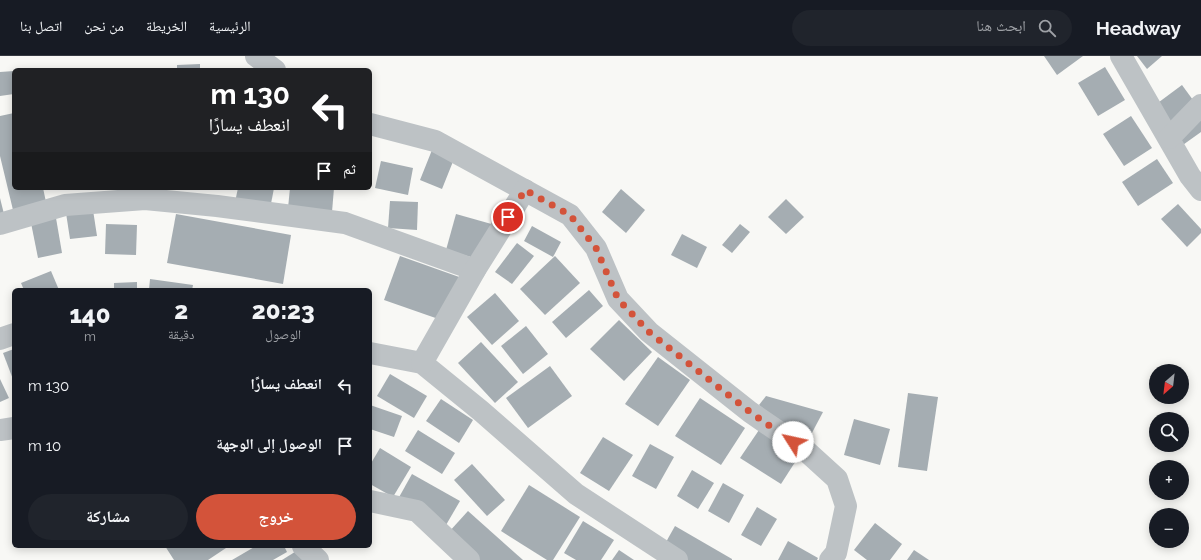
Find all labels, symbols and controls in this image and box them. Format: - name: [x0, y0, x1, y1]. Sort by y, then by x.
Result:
- search box: [792, 10, 1072, 46]
- text: ابحث هنا: [976, 17, 1026, 35]
- icon: search: [1036, 17, 1058, 39]
- text: Headway: [1096, 17, 1181, 39]
- text: اتصل بنا: [20, 18, 62, 34]
- text: من نحن: [84, 18, 124, 34]
- text: الخريطة: [146, 18, 187, 34]
- text: الرئيسية: [209, 18, 251, 34]
- text: 130 m: [211, 78, 290, 111]
- icon: left: [304, 84, 356, 136]
- text: انعطف يسارًا: [209, 114, 290, 135]
- icon: arrive: [313, 160, 335, 182]
- text: ثم: [343, 160, 356, 178]
- pin: [491, 200, 525, 234]
- icon: arrive: [497, 206, 519, 228]
- text: 2: [174, 296, 188, 325]
- text: 20:23: [252, 296, 315, 325]
- text: 140: [69, 300, 110, 329]
- text: دقيقة: [168, 327, 194, 342]
- text: الوصول: [265, 327, 301, 342]
- text: m: [84, 329, 96, 344]
- north arrow: [1149, 364, 1189, 404]
- map controls: [1149, 364, 1189, 548]
- text: انعطف يسارًا: [250, 375, 322, 393]
- icon: left: [334, 375, 356, 397]
- text: 130 m: [28, 377, 69, 395]
- button: search: [1149, 412, 1189, 452]
- position arrow: [772, 421, 814, 463]
- text: الوصول إلى الوجهة: [216, 435, 322, 453]
- icon: arrive: [334, 435, 356, 457]
- text: 10 m: [28, 437, 61, 455]
- button: +: [1149, 460, 1189, 500]
- button: مشاركة: [28, 494, 188, 540]
- button: خروج: [196, 494, 356, 540]
- button: −: [1149, 508, 1189, 548]

